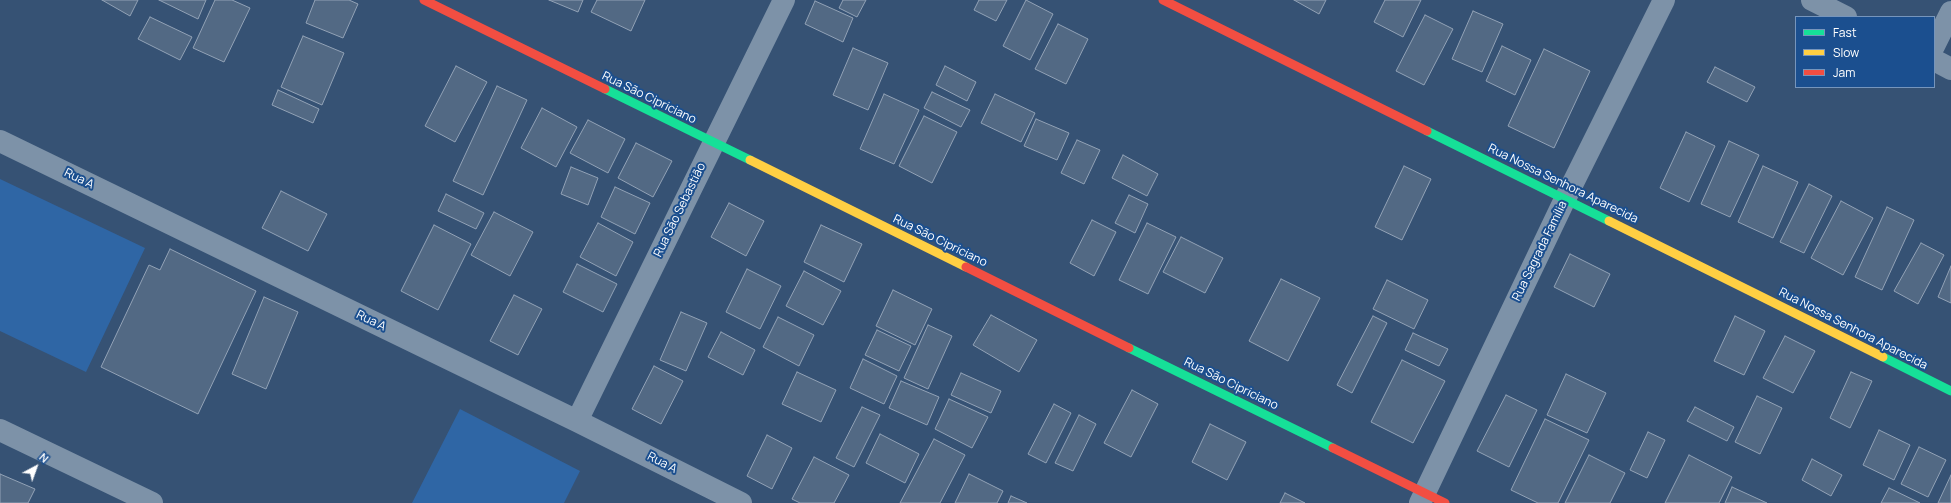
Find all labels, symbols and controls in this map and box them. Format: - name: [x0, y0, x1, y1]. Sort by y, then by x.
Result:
- legend: [1795, 16, 1935, 88]
- text: Fast: [1833, 24, 1857, 41]
- text: Slow: [1833, 44, 1859, 61]
- text: Jam: [1833, 64, 1855, 81]
- street label: Rua São Cipriciano: [600, 69, 698, 127]
- street label: Rua Nossa Senhora Aparecida: [1486, 141, 1640, 227]
- street label: Rua São Sebastião: [651, 160, 709, 260]
- street label: Rua A: [62, 166, 96, 192]
- street label: Rua Sagrada Família: [1510, 199, 1570, 303]
- street label: Rua São Cipriciano: [891, 212, 989, 270]
- street label: Rua Nossa Senhora Aparecida: [1776, 285, 1930, 373]
- street label: Rua A: [354, 308, 388, 334]
- street label: Rua São Cipriciano: [1182, 355, 1280, 413]
- north arrow: [16, 447, 56, 487]
- text: N: [36, 449, 52, 466]
- street label: Rua A: [645, 449, 679, 477]

